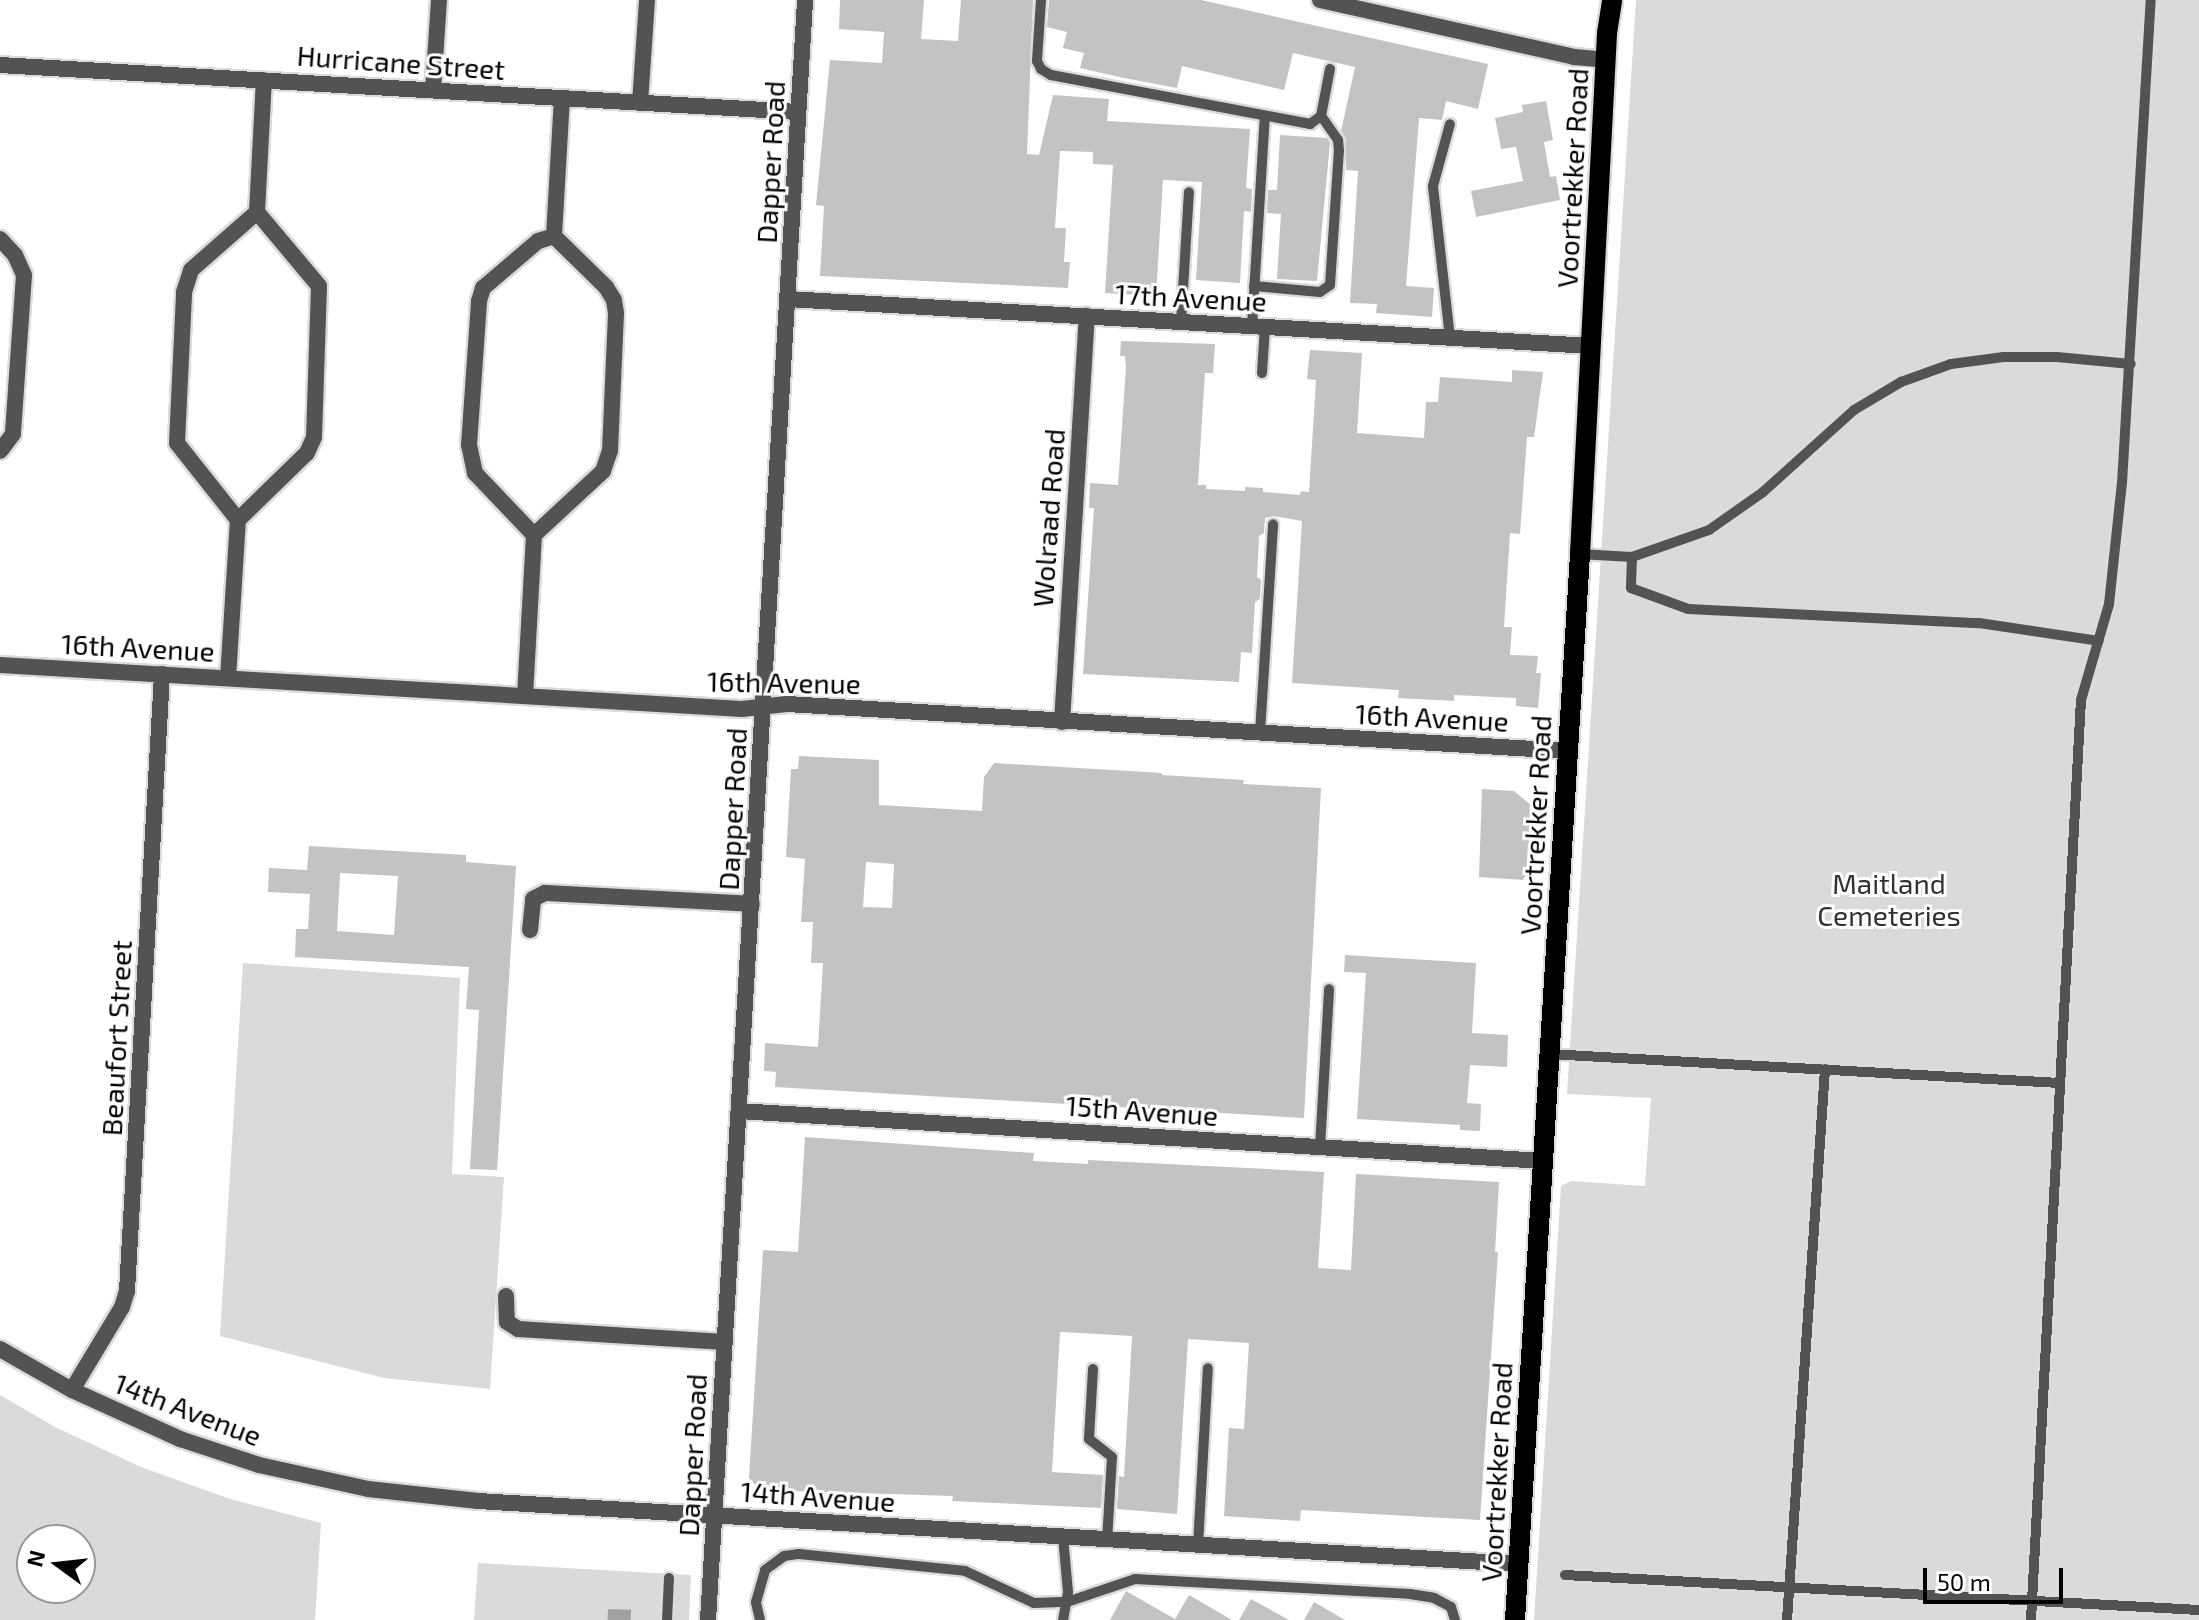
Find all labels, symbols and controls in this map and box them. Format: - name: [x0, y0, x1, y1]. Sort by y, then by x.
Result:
- street label: Hurricane Street: [296, 38, 506, 86]
- street label: Voortrekker Road: [1549, 67, 1595, 289]
- street label: Dapper Road: [749, 80, 791, 244]
- street label: 17th Avenue: [1114, 276, 1268, 318]
- street label: Wolraad Road: [1025, 428, 1071, 608]
- street label: 16th Avenue: [60, 626, 216, 668]
- street label: 16th Avenue: [707, 664, 861, 700]
- street label: 16th Avenue: [1354, 696, 1510, 738]
- street label: Voortrekker Road: [1512, 714, 1558, 936]
- street label: Dapper Road: [711, 727, 753, 891]
- park label: Maitland Cemeteries: [1817, 866, 1961, 932]
- street label: Beaufort Street: [94, 939, 138, 1137]
- street label: 15th Avenue: [1064, 1088, 1220, 1132]
- street label: Voortrekker Road: [1473, 1361, 1519, 1583]
- street label: 14th Avenue: [109, 1365, 267, 1453]
- street label: Dapper Road: [671, 1373, 713, 1537]
- street label: 14th Avenue: [739, 1474, 897, 1518]
- north arrow: [16, 1524, 96, 1604]
- text: N: [20, 1547, 49, 1569]
- scale bar: [1927, 1552, 2067, 1602]
- text: 50 m: [1937, 1567, 1991, 1596]

